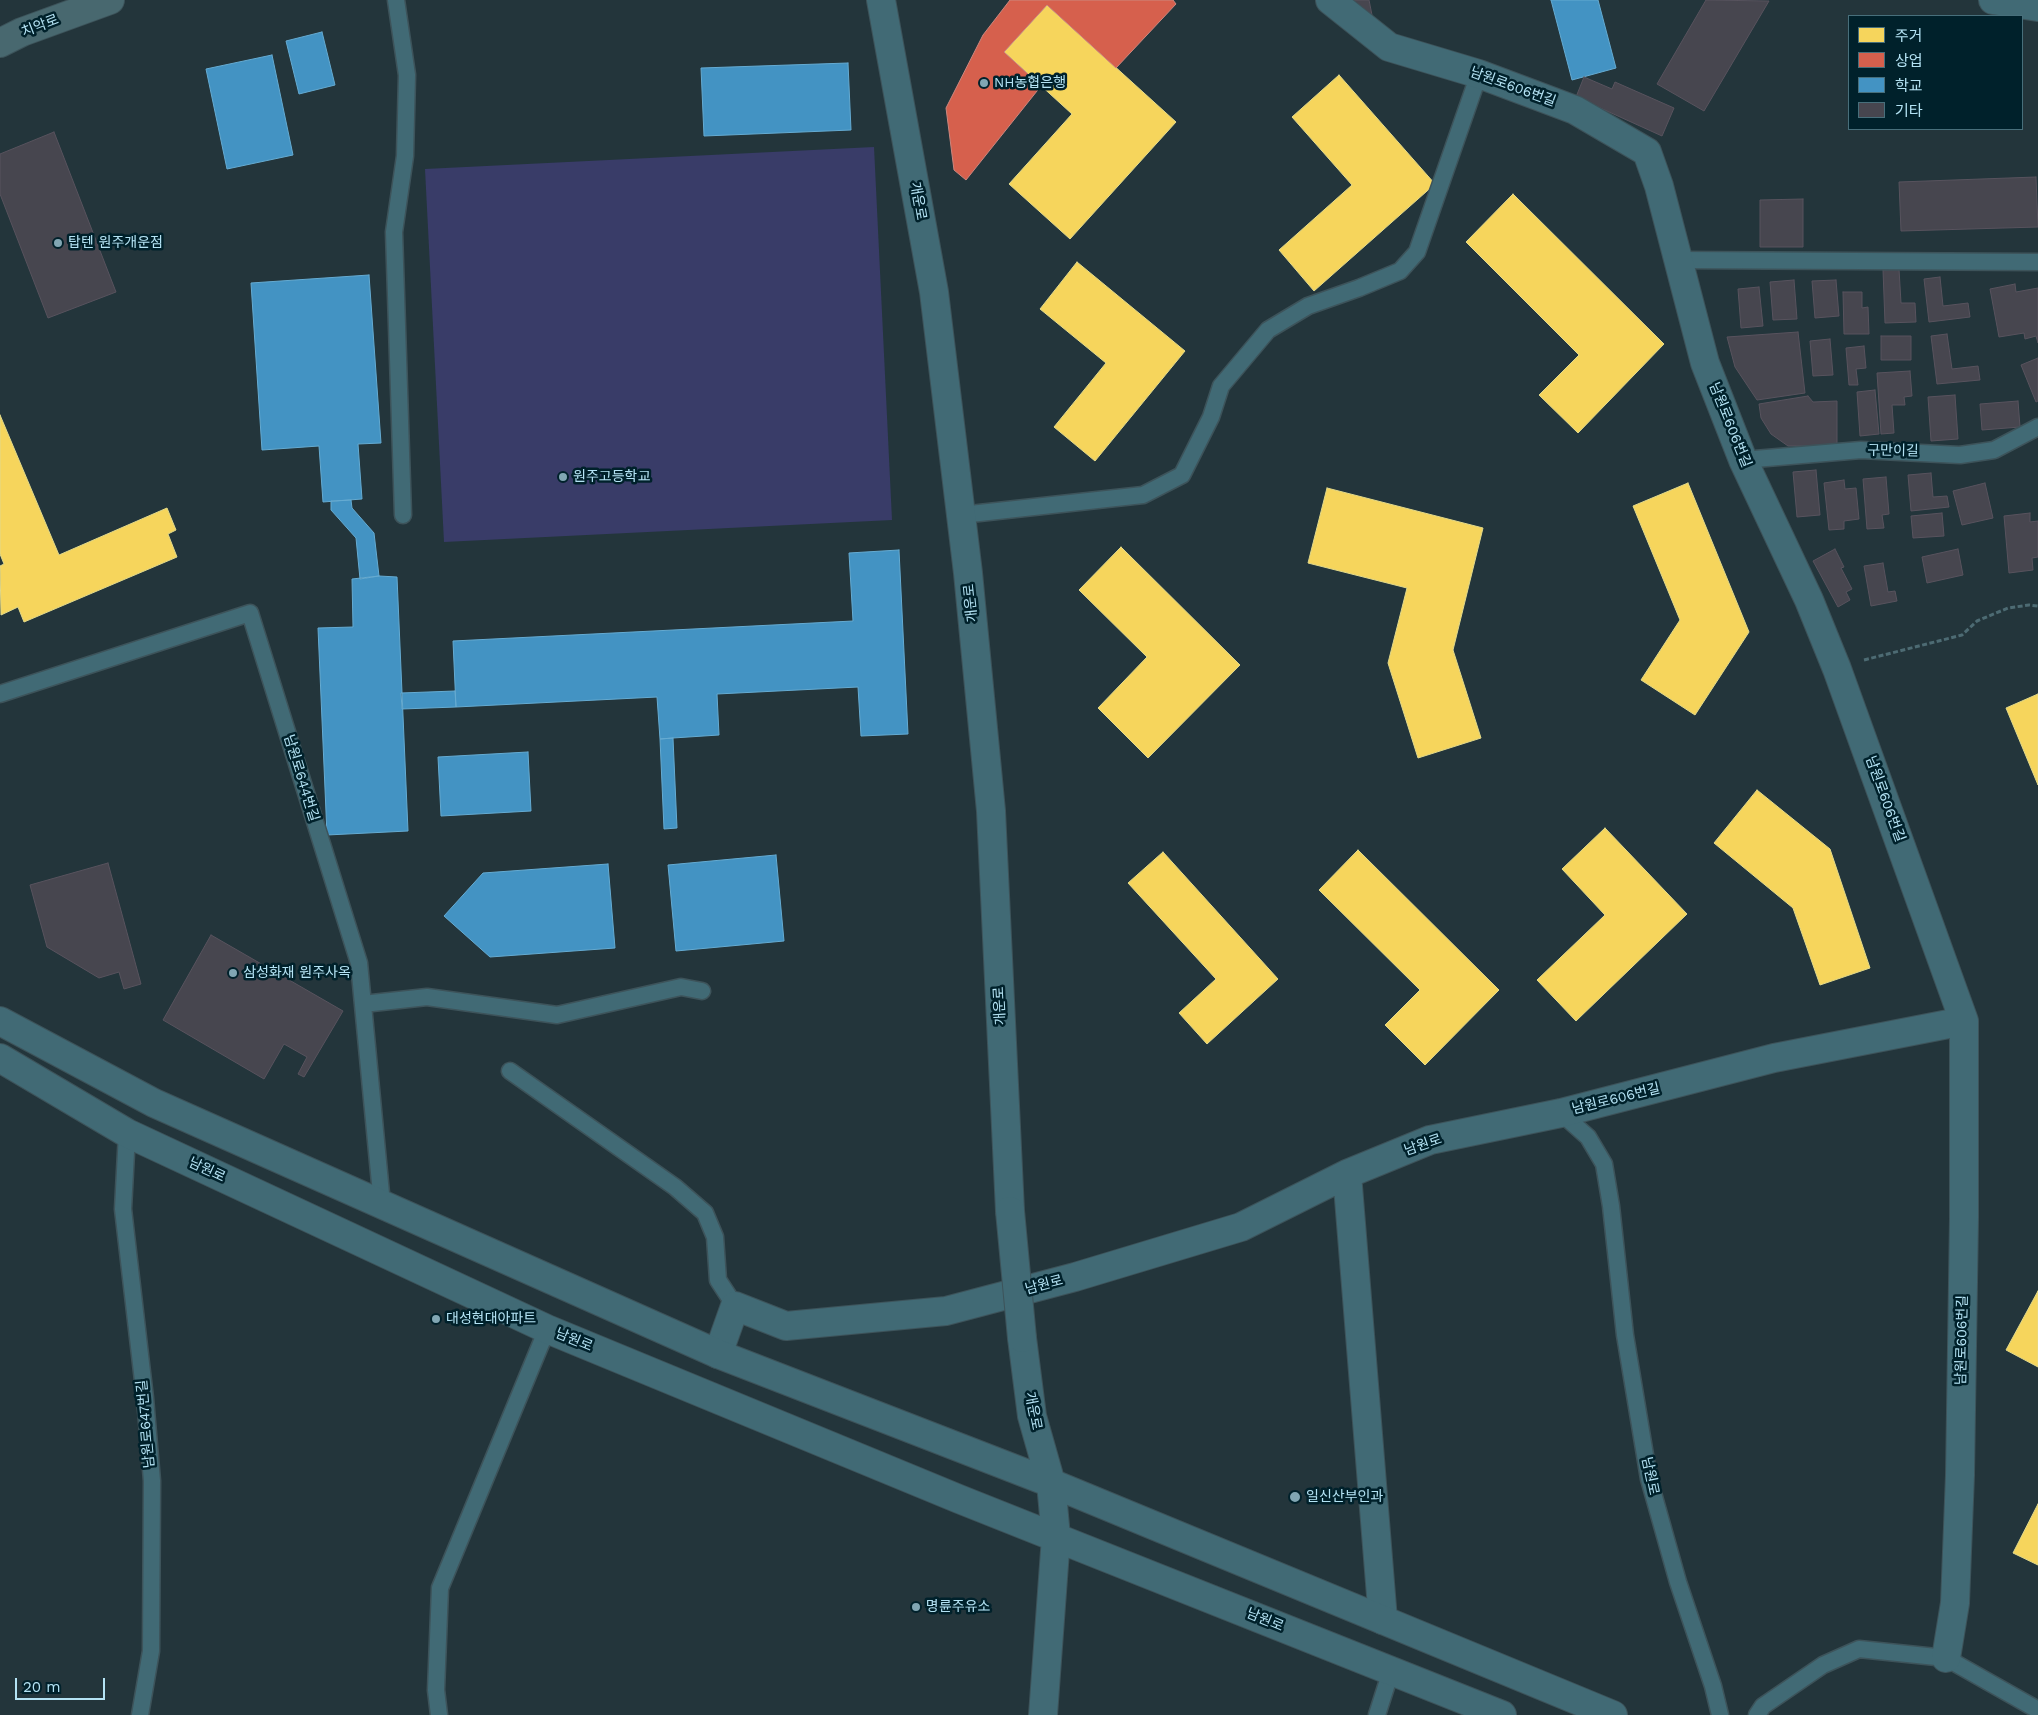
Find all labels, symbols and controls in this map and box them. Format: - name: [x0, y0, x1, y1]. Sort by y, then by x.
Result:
- street label: 치악로: [19, 11, 61, 41]
- legend: [1848, 15, 2023, 130]
- text: 주거: [1895, 27, 1923, 45]
- text: 상업: [1895, 52, 1923, 70]
- street label: 남원로606번길: [1468, 64, 1558, 110]
- place label: NH농협은행: [994, 75, 1066, 91]
- marker: NH농협은행: [978, 77, 990, 89]
- text: 학교: [1895, 77, 1923, 95]
- text: 기타: [1895, 102, 1923, 120]
- street label: 개운로: [906, 181, 930, 221]
- place label: 탑텐 원주개운점: [68, 235, 163, 251]
- marker: 탑텐 원주개운점: [52, 237, 64, 249]
- street label: 남원로606번길: [1705, 380, 1755, 470]
- street label: 구만이길: [1867, 442, 1919, 460]
- place label: 원주고등학교: [573, 469, 650, 485]
- marker: 원주고등학교: [557, 471, 569, 483]
- street label: 개운로: [961, 583, 981, 623]
- street label: 남원로644번길: [280, 733, 322, 823]
- street label: 남원로606번길: [1862, 754, 1908, 844]
- place label: 삼성화재 원주사옥: [243, 965, 351, 981]
- marker: 삼성화재 원주사옥: [227, 967, 239, 979]
- street label: 개운로: [991, 986, 1009, 1026]
- street label: 남원로606번길: [1570, 1080, 1662, 1118]
- street label: 남원로: [1402, 1131, 1444, 1159]
- street label: 남원로: [186, 1154, 228, 1186]
- street label: 남원로: [1023, 1272, 1065, 1298]
- street label: 남원로606번길: [1953, 1295, 1971, 1385]
- place label: 대성현대아파트: [446, 1311, 536, 1327]
- marker: 대성현대아파트: [430, 1313, 442, 1325]
- street label: 남원로: [553, 1325, 595, 1355]
- street label: 남원로647번길: [134, 1379, 158, 1469]
- street label: 개운로: [1021, 1390, 1045, 1432]
- street label: 남원로: [1638, 1455, 1662, 1497]
- place label: 일신산부인과: [1306, 1489, 1383, 1505]
- marker: 일신산부인과: [1288, 1490, 1302, 1504]
- place label: 명륜주유소: [926, 1599, 990, 1615]
- marker: 명륜주유소: [910, 1601, 922, 1613]
- street label: 남원로: [1244, 1605, 1286, 1635]
- scale bar: [18, 1668, 108, 1700]
- text: 20 m: [23, 1678, 61, 1696]

